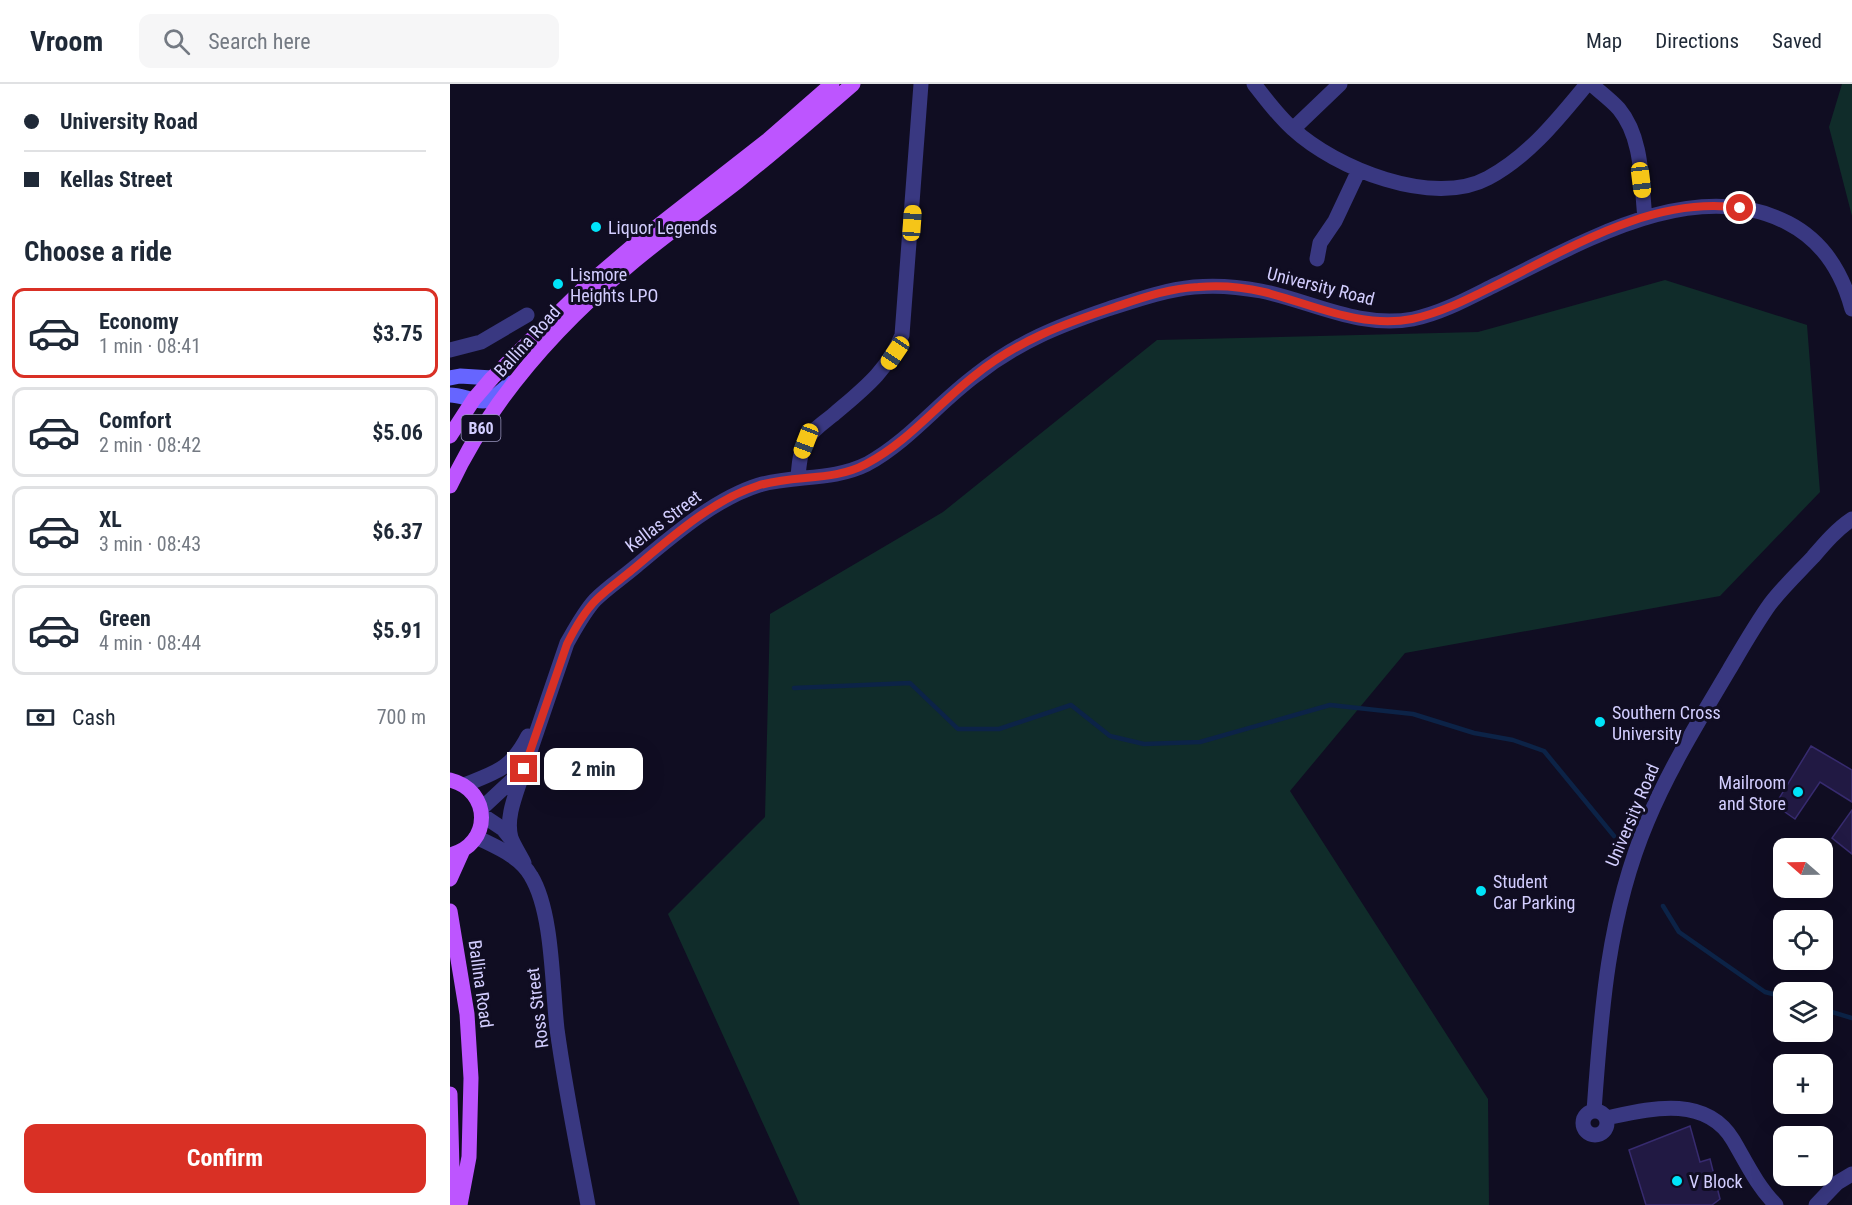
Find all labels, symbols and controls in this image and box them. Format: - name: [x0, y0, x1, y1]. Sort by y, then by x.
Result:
- search box: [139, 14, 559, 68]
- text: Vroom: [30, 25, 103, 58]
- icon: search: [160, 25, 193, 58]
- text: Search here: [208, 29, 311, 54]
- text: Map: [1586, 29, 1622, 53]
- text: Directions: [1655, 29, 1739, 53]
- text: Saved: [1772, 29, 1822, 53]
- text: University Road: [60, 109, 198, 134]
- car: [1630, 161, 1652, 199]
- text: Kellas Street: [60, 167, 172, 192]
- route start: [1726, 194, 1753, 221]
- car: [902, 204, 922, 242]
- place label: Liquor Legends: [608, 217, 717, 238]
- marker: Liquor Legends: [589, 220, 603, 234]
- text: Choose a ride: [24, 236, 172, 268]
- street label: University Road: [1265, 263, 1377, 309]
- place label: Lismore Heights LPO: [570, 264, 658, 306]
- marker: Lismore Heights LPO: [551, 277, 565, 291]
- street label: Ballina Road: [490, 301, 564, 381]
- icon: car: [27, 306, 81, 360]
- text: Economy: [99, 309, 179, 334]
- text: $3.75: [372, 321, 423, 346]
- car: [877, 333, 913, 373]
- text: 1 min · 08:41: [99, 334, 201, 358]
- icon: car: [27, 405, 81, 459]
- text: Comfort: [99, 408, 172, 433]
- road number: B60: [462, 415, 501, 441]
- text: $5.06: [372, 420, 423, 445]
- car: [791, 421, 821, 461]
- text: 2 min · 08:42: [99, 433, 201, 457]
- street label: Kellas Street: [621, 486, 705, 556]
- icon: car: [27, 504, 81, 558]
- text: XL: [99, 507, 122, 532]
- text: $6.37: [372, 519, 423, 544]
- text: 3 min · 08:43: [99, 532, 201, 556]
- icon: car: [27, 603, 81, 657]
- text: Green: [99, 606, 151, 631]
- text: $5.91: [372, 618, 423, 643]
- text: 4 min · 08:44: [99, 631, 201, 655]
- icon: cash: [24, 701, 57, 734]
- place label: Southern Cross University: [1612, 702, 1721, 744]
- text: Cash: [72, 705, 116, 730]
- text: 700 m: [377, 705, 426, 729]
- marker: Southern Cross University: [1593, 715, 1607, 729]
- callout: 2 min: [545, 748, 644, 790]
- route end: [510, 755, 537, 782]
- text: 2 min: [571, 757, 616, 781]
- street label: University Road: [1601, 760, 1663, 870]
- place label: Mailroom and Store: [1718, 772, 1786, 814]
- marker: Mailroom and Store: [1791, 785, 1805, 799]
- north arrow: [1773, 838, 1833, 898]
- map controls: [1773, 838, 1833, 1186]
- place label: Student Car Parking: [1493, 871, 1575, 913]
- marker: Student Car Parking: [1474, 884, 1488, 898]
- button: locate: [1773, 910, 1833, 970]
- street label: Ballina Road: [464, 939, 498, 1029]
- street label: Ross Street: [522, 966, 552, 1050]
- button: layers: [1773, 982, 1833, 1042]
- button: +: [1773, 1054, 1833, 1114]
- button: Confirm: [24, 1124, 426, 1193]
- button: −: [1773, 1126, 1833, 1186]
- place label: V Block: [1689, 1171, 1743, 1192]
- marker: V Block: [1670, 1174, 1684, 1188]

